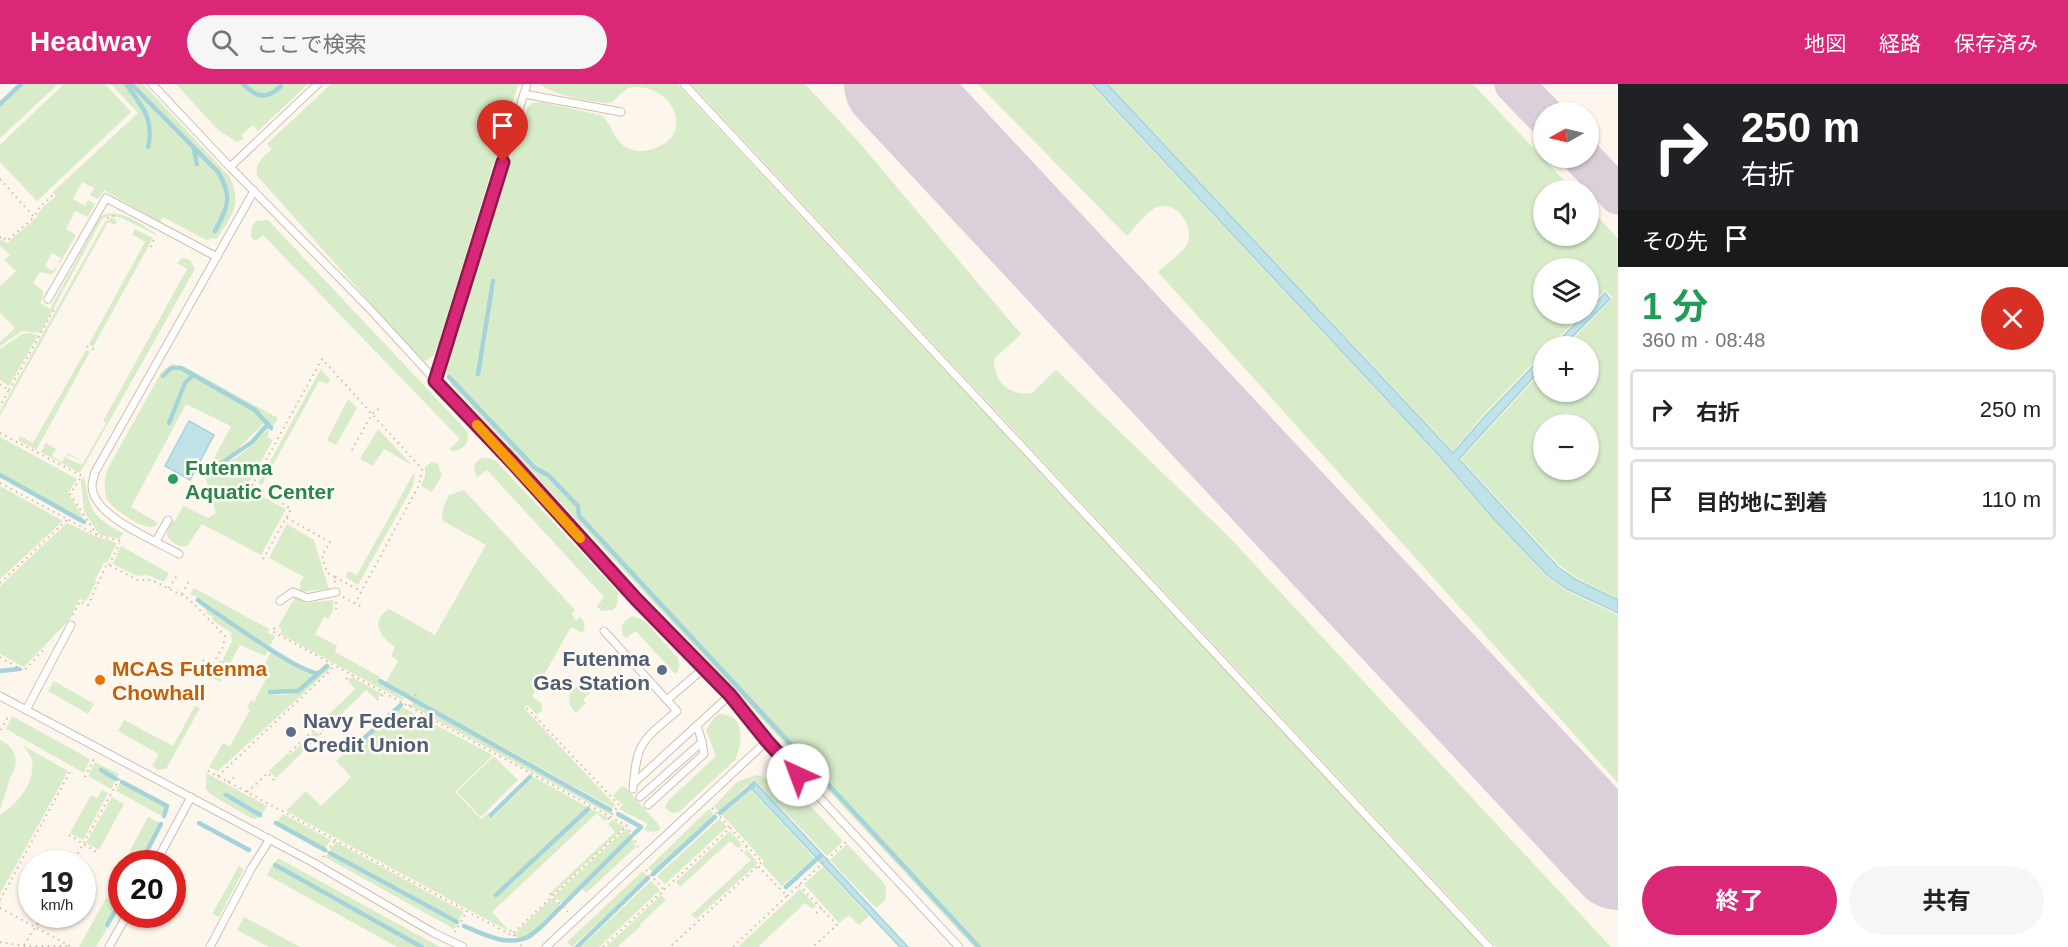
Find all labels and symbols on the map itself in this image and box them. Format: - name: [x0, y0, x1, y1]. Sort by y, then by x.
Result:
- pin: [477, 100, 528, 162]
- north arrow: [1533, 102, 1599, 168]
- place label: Futenma Aquatic Center: [185, 456, 334, 503]
- marker: Futenma Aquatic Center: [166, 472, 180, 486]
- place label: Futenma Gas Station: [533, 647, 650, 694]
- place label: MCAS Futenma Chowhall: [112, 657, 267, 704]
- marker: Futenma Gas Station: [655, 663, 669, 677]
- marker: MCAS Futenma Chowhall: [93, 673, 107, 687]
- place label: Navy Federal Credit Union: [303, 709, 434, 756]
- marker: Navy Federal Credit Union: [284, 725, 298, 739]
- position arrow: [766, 743, 830, 807]
- speed limit sign: 20: [108, 850, 186, 928]

